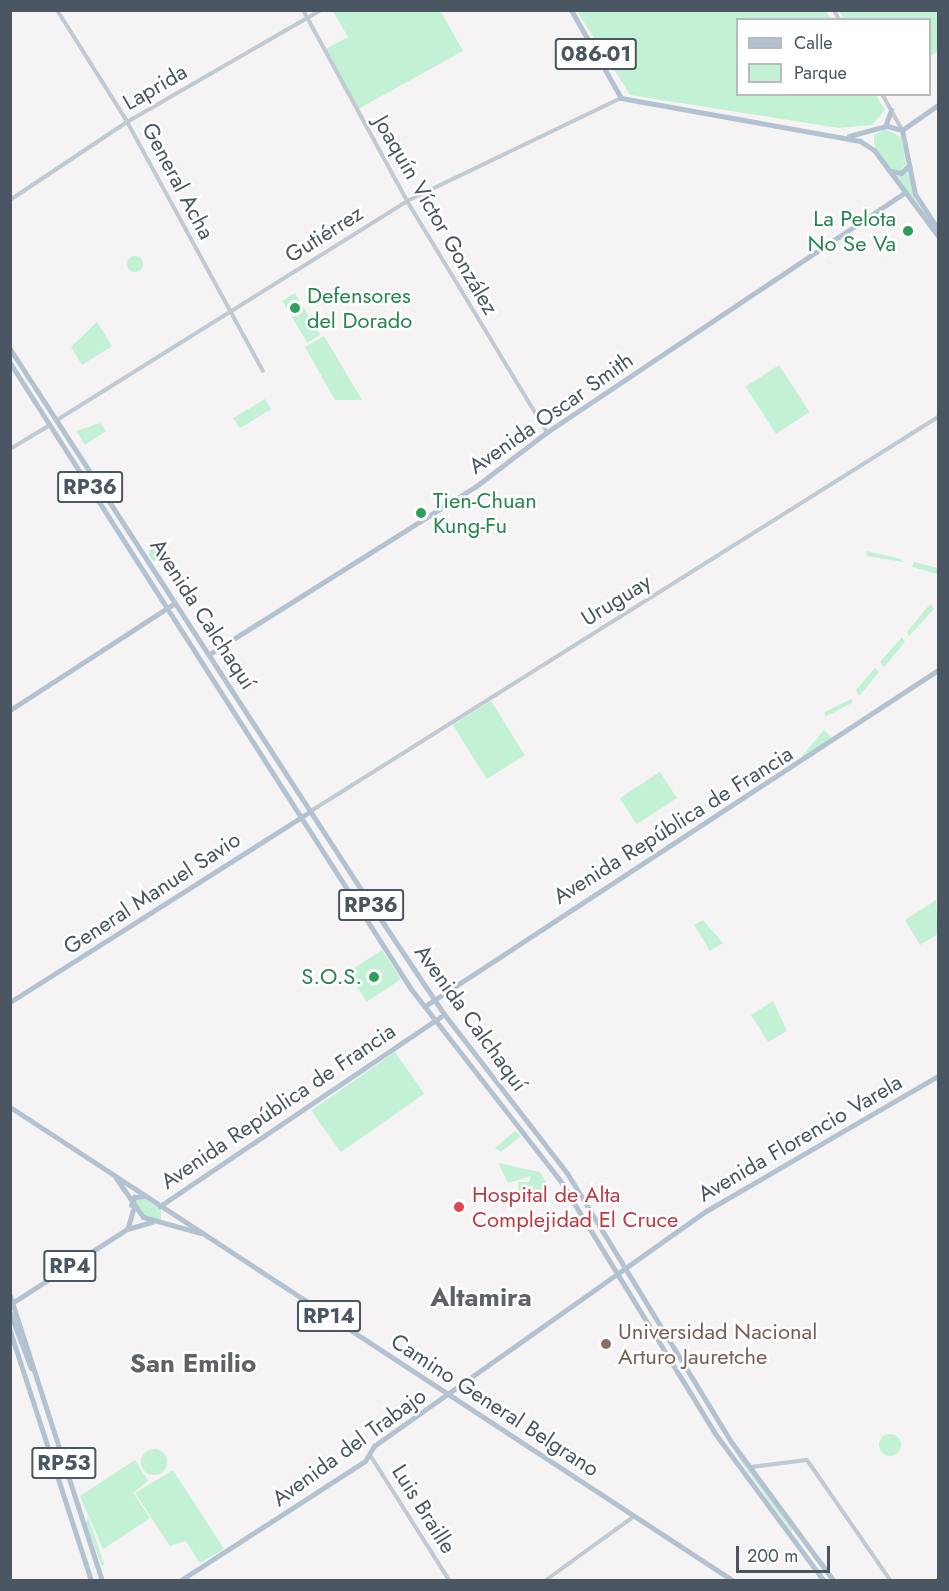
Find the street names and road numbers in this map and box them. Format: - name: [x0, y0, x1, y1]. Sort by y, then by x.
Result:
- road number: 086-01: [554, 36, 638, 72]
- street label: Laprida: [118, 58, 192, 116]
- street label: Joaquín Víctor González: [368, 111, 504, 319]
- street label: General Acha: [136, 118, 220, 244]
- street label: Gutiérrez: [280, 200, 368, 268]
- street label: Avenida Oscar Smith: [464, 346, 638, 480]
- road number: RP36: [57, 469, 123, 505]
- street label: Avenida Calchaquí: [144, 534, 262, 694]
- street label: Uruguay: [576, 568, 656, 632]
- street label: Avenida República de Francia: [548, 740, 798, 910]
- street label: General Manuel Savio: [59, 826, 245, 960]
- road number: RP36: [338, 887, 404, 923]
- street label: Avenida Calchaquí: [409, 940, 533, 1096]
- street label: Avenida República de Francia: [156, 1018, 400, 1194]
- street label: Avenida Florencio Varela: [693, 1069, 907, 1207]
- road number: RP4: [43, 1248, 97, 1284]
- road number: RP14: [296, 1298, 362, 1334]
- street label: Camino General Belgrano: [386, 1328, 604, 1482]
- street label: Avenida del Trabajo: [267, 1382, 431, 1512]
- road number: RP53: [31, 1445, 97, 1481]
- street label: Luis Braille: [386, 1460, 462, 1558]

